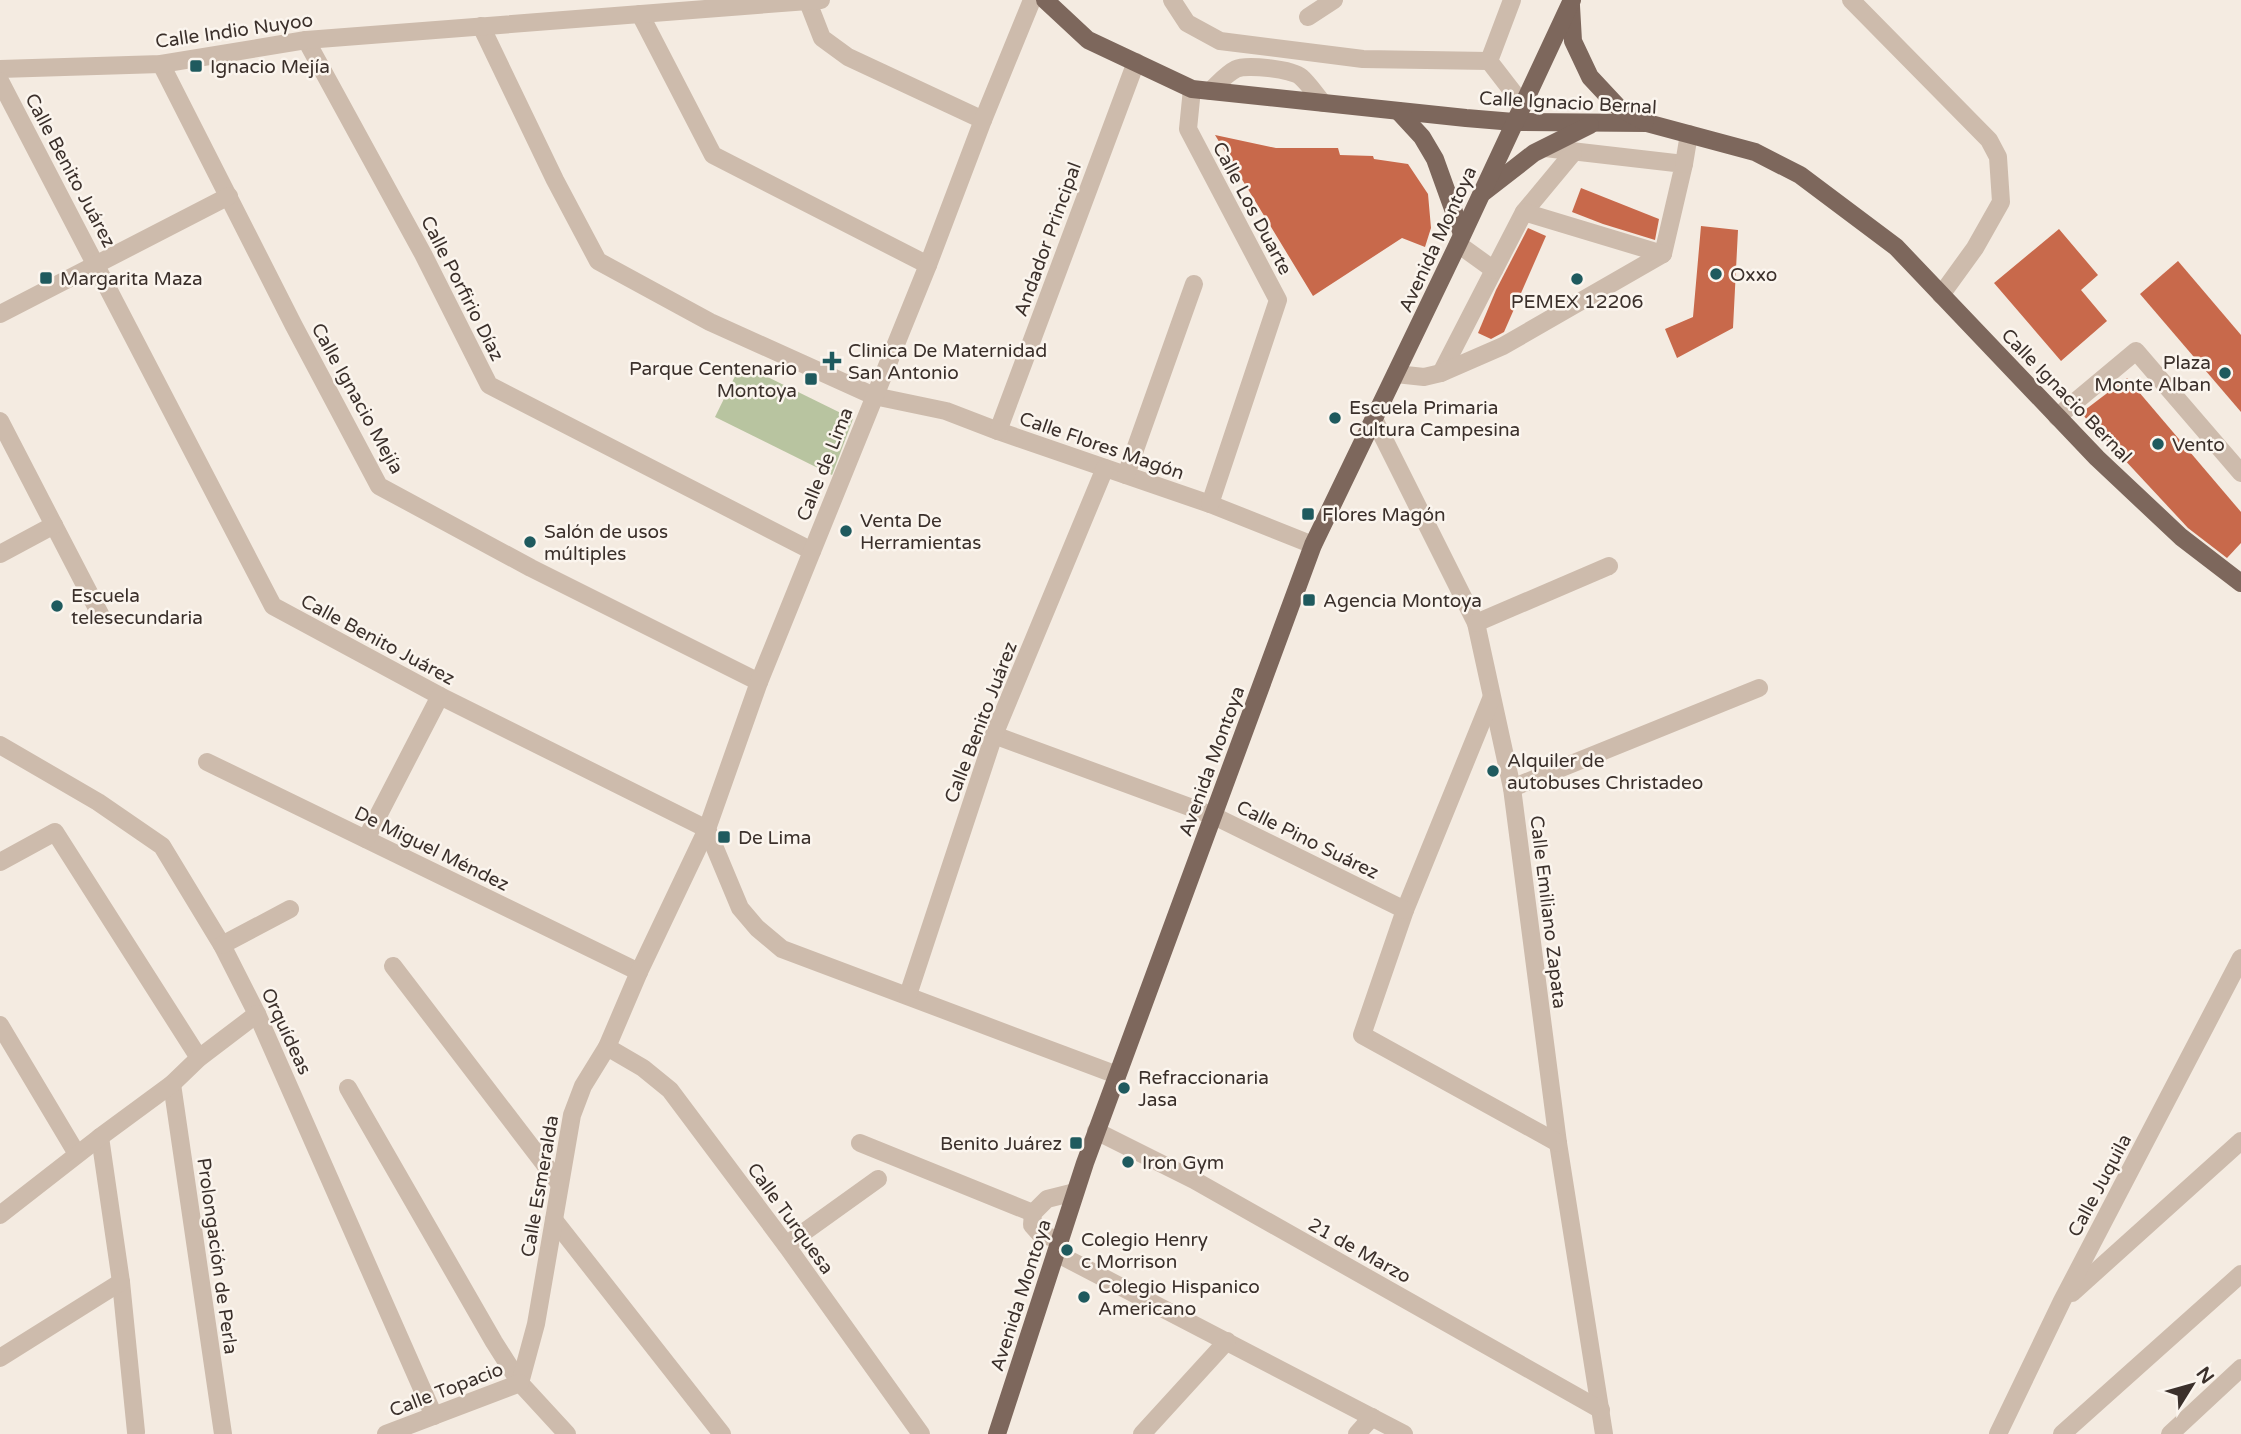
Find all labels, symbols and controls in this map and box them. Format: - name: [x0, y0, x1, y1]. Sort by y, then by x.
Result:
- street label: Calle Indio Nuyoo: [154, 9, 314, 53]
- place label: Ignacio Mejía: [210, 56, 330, 78]
- marker: Ignacio Mejía: [188, 58, 204, 74]
- street label: Calle Ignacio Bernal: [1479, 87, 1657, 119]
- street label: Calle Benito Juárez: [20, 90, 120, 251]
- street label: Calle Los Duarte: [1208, 138, 1296, 279]
- street label: Andador Principal: [1010, 159, 1086, 319]
- street label: Avenida Montoya: [1394, 163, 1481, 316]
- street label: Calle Porfirio Díaz: [416, 212, 508, 365]
- place label: Oxxo: [1730, 264, 1777, 286]
- marker: Oxxo: [1708, 266, 1724, 282]
- place label: Margarita Maza: [60, 268, 203, 290]
- marker: Margarita Maza: [38, 270, 54, 286]
- marker: PEMEX 12206: [1569, 271, 1585, 287]
- place label: PEMEX 12206: [1511, 291, 1643, 313]
- street label: Calle Ignacio Mejía: [307, 319, 408, 478]
- street label: Calle Ignacio Bernal: [1997, 324, 2136, 467]
- place label: Clinica De Maternidad San Antonio: [848, 340, 1047, 384]
- marker: Clinica De Maternidad San Antonio: [822, 351, 842, 371]
- place label: Plaza Monte Alban: [2094, 352, 2211, 396]
- place label: Parque Centenario Montoya: [629, 358, 797, 402]
- marker: Plaza Monte Alban: [2217, 365, 2233, 381]
- marker: Parque Centenario Montoya: [803, 371, 819, 387]
- place label: Escuela Primaria Cultura Campesina: [1349, 397, 1520, 441]
- street label: Calle de Lima: [792, 404, 858, 524]
- street label: Calle Flores Magón: [1016, 407, 1187, 484]
- marker: Escuela Primaria Cultura Campesina: [1327, 410, 1343, 426]
- place label: Vento: [2172, 434, 2225, 456]
- marker: Vento: [2150, 436, 2166, 452]
- place label: Flores Magón: [1322, 504, 1446, 526]
- marker: Flores Magón: [1300, 506, 1316, 522]
- place label: Venta De Herramientas: [860, 510, 981, 554]
- place label: Salón de usos múltiples: [544, 521, 668, 565]
- marker: Venta De Herramientas: [838, 523, 854, 539]
- marker: Salón de usos múltiples: [522, 534, 538, 550]
- place label: Escuela telesecundaria: [71, 585, 203, 629]
- street label: Calle Benito Juárez: [297, 590, 458, 690]
- place label: Agencia Montoya: [1323, 590, 1482, 612]
- marker: Agencia Montoya: [1301, 592, 1317, 608]
- marker: Escuela telesecundaria: [49, 598, 65, 614]
- street label: Calle Benito Juárez: [940, 639, 1022, 806]
- street label: Avenida Montoya: [1175, 683, 1249, 840]
- place label: Alquiler de autobuses Christadeo: [1507, 750, 1703, 794]
- marker: Alquiler de autobuses Christadeo: [1485, 763, 1501, 779]
- street label: Calle Pino Suárez: [1233, 796, 1382, 884]
- street label: De Miguel Méndez: [351, 802, 512, 896]
- street label: Calle Emiliano Zapata: [1525, 814, 1571, 1010]
- place label: De Lima: [738, 827, 811, 849]
- marker: De Lima: [716, 829, 732, 845]
- street label: Orquídeas: [256, 985, 316, 1078]
- place label: Refraccionaria Jasa: [1138, 1067, 1269, 1111]
- marker: Refraccionaria Jasa: [1116, 1080, 1132, 1096]
- street label: Calle Esmeralda: [517, 1113, 563, 1259]
- street label: Calle Juquila: [2064, 1130, 2136, 1241]
- place label: Benito Juárez: [940, 1133, 1062, 1155]
- marker: Benito Juárez: [1068, 1135, 1084, 1151]
- place label: Iron Gym: [1142, 1152, 1224, 1174]
- marker: Iron Gym: [1120, 1154, 1136, 1170]
- street label: Prolongación de Perla: [192, 1156, 242, 1356]
- street label: Calle Turquesa: [742, 1159, 838, 1279]
- street label: 21 de Marzo: [1304, 1214, 1415, 1288]
- street label: Avenida Montoya: [986, 1217, 1056, 1374]
- place label: Colegio Henry c Morrison: [1081, 1229, 1208, 1273]
- marker: Colegio Henry c Morrison: [1059, 1242, 1075, 1258]
- place label: Colegio Hispanico Americano: [1098, 1276, 1260, 1320]
- marker: Colegio Hispanico Americano: [1076, 1289, 1092, 1305]
- north arrow: [2157, 1350, 2227, 1420]
- street label: Calle Topacio: [386, 1358, 506, 1422]
- text: N: [2191, 1363, 2218, 1388]

